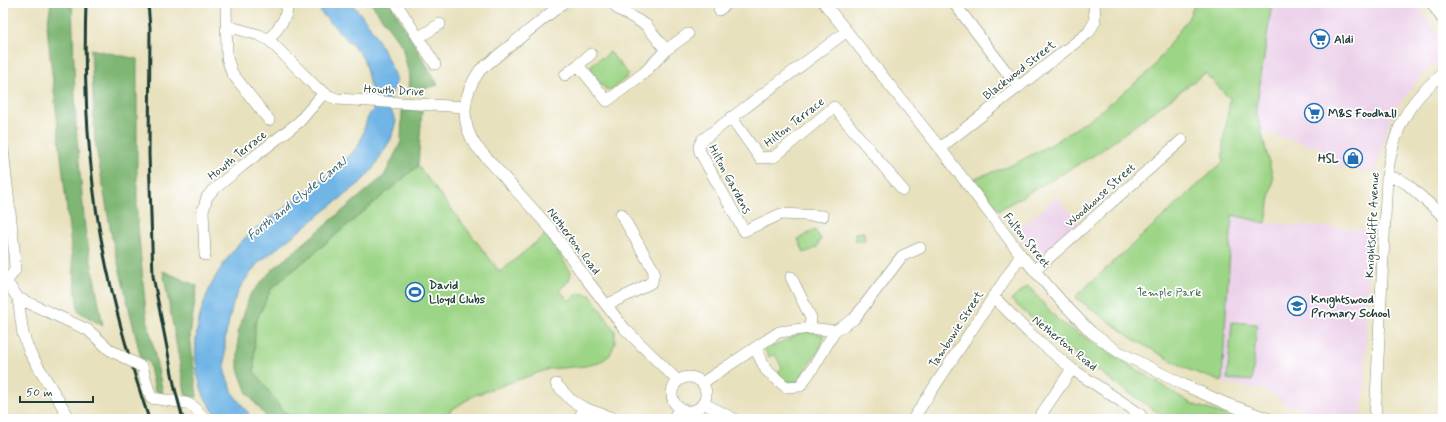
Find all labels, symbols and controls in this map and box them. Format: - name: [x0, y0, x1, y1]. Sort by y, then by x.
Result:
- supermarket icon: Aldi: [1309, 28, 1331, 50]
- place label: Aldi: [1334, 32, 1354, 48]
- street label: Blackwood Street: [980, 37, 1059, 104]
- street label: Howth Drive: [363, 81, 425, 101]
- street label: Hilton Terrace: [761, 94, 828, 151]
- supermarket icon: M&S Foodhall: [1303, 102, 1325, 124]
- place label: M&S Foodhall: [1328, 106, 1397, 122]
- street label: Howth Terrace: [205, 127, 271, 184]
- street label: Hilton Gardens: [704, 142, 754, 217]
- shop icon: HSL: [1342, 147, 1364, 169]
- place label: HSL: [1318, 151, 1340, 167]
- water label: Forth and Clyde Canal: [244, 152, 352, 245]
- street label: Woodhouse Street: [1062, 160, 1139, 231]
- street label: Knightscliffe Avenue: [1362, 172, 1384, 278]
- street label: Netherton Road: [543, 205, 604, 278]
- street label: Fulton Street: [999, 210, 1054, 272]
- place label: David Lloyd Clubs: [429, 278, 486, 308]
- sports icon: David Lloyd Clubs: [404, 281, 426, 303]
- park label: Temple Park: [1137, 285, 1201, 301]
- street label: Tambowie Street: [926, 288, 988, 371]
- place label: Knightswood Primary School: [1311, 292, 1390, 322]
- school or university icon: Knightswood Primary School: [1286, 295, 1308, 317]
- street label: Netherton Road: [1028, 312, 1100, 375]
- scale bar: [20, 378, 93, 404]
- text: 50 m: [26, 385, 53, 401]

